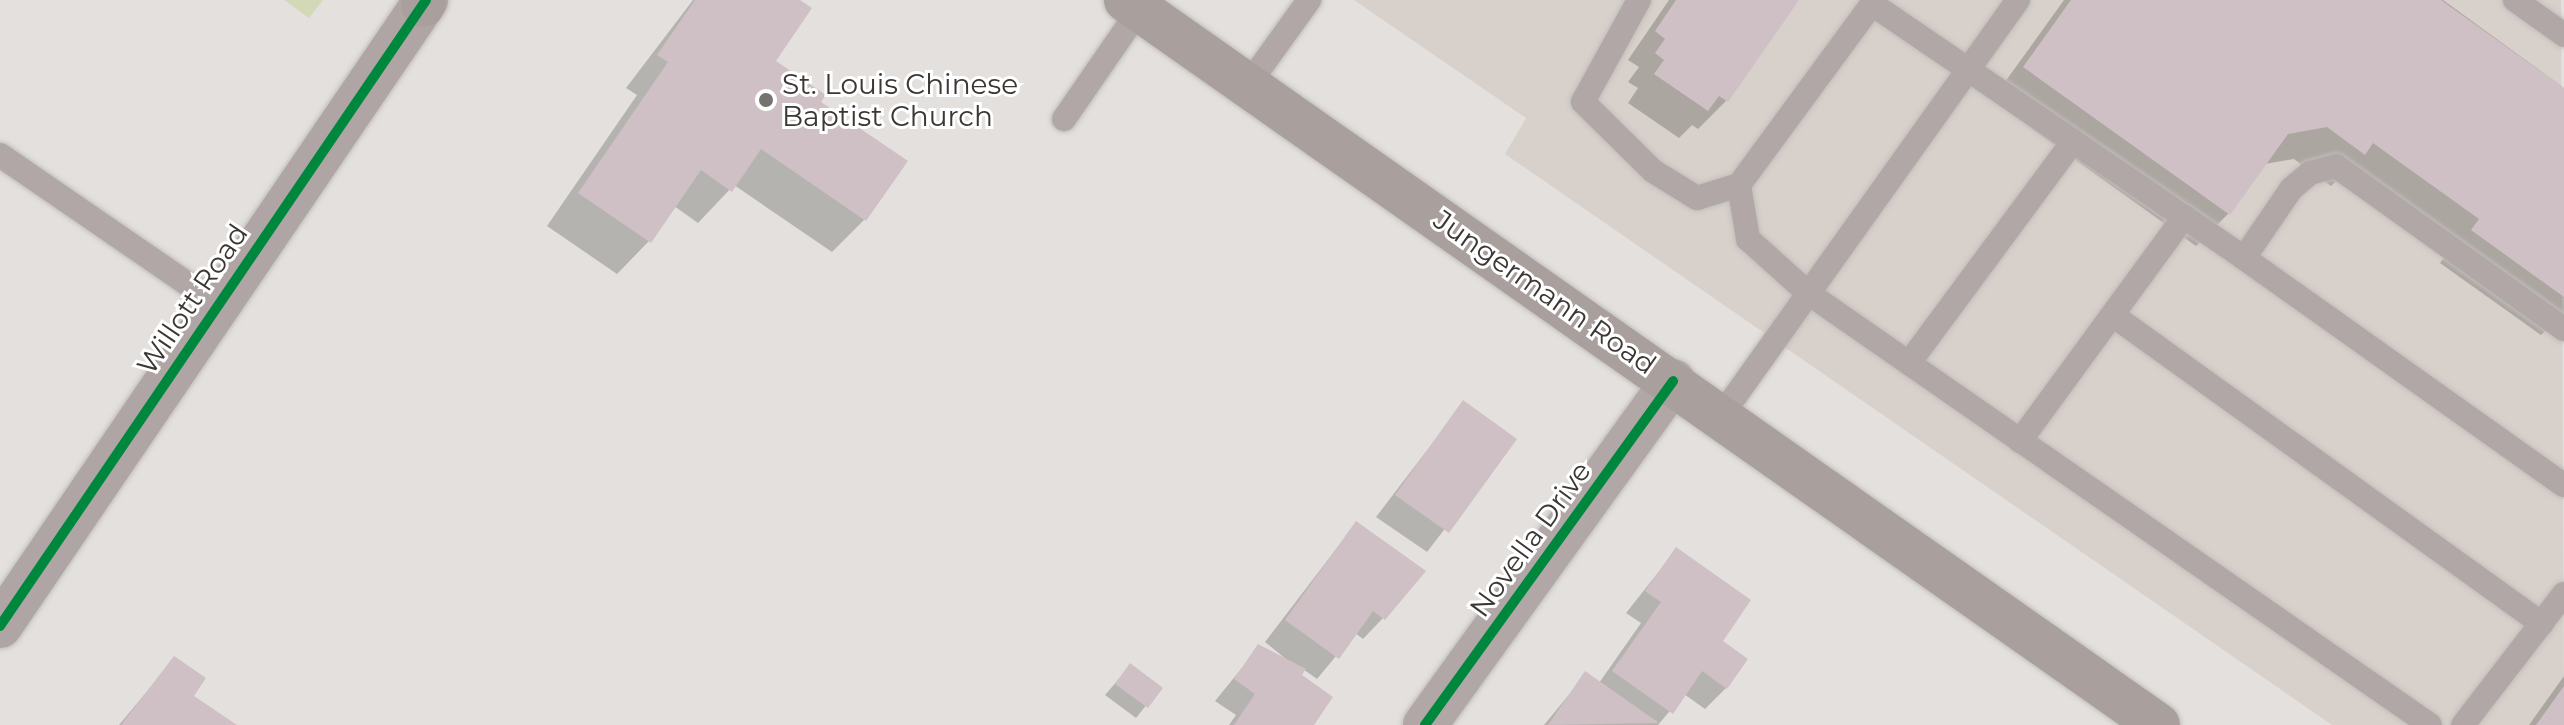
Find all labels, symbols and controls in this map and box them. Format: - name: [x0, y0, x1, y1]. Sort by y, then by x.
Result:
- place label: St. Louis Chinese Baptist Church: [782, 67, 1018, 133]
- marker: St. Louis Chinese Baptist Church: [757, 91, 775, 109]
- street label: Jungermann Road: [1427, 203, 1663, 381]
- street label: Willott Road: [130, 218, 254, 380]
- street label: Novella Drive: [1462, 455, 1598, 623]

